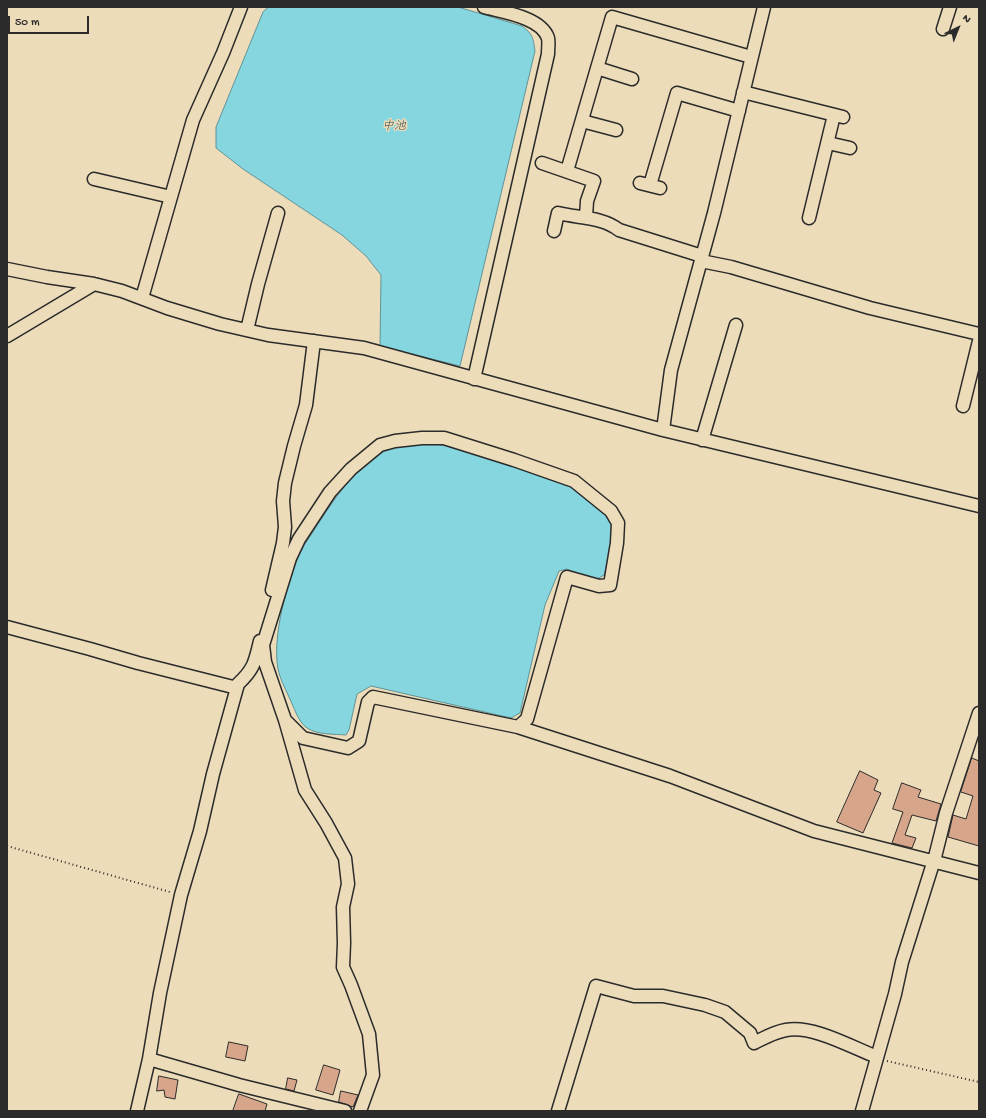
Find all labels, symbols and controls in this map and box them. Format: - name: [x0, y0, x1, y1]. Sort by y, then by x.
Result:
- scale bar: [10, 8, 91, 34]
- north arrow: [938, 8, 978, 48]
- text: N: [959, 12, 973, 26]
- text: 50 m: [15, 16, 40, 30]
- water label: 中池: [382, 120, 406, 134]

